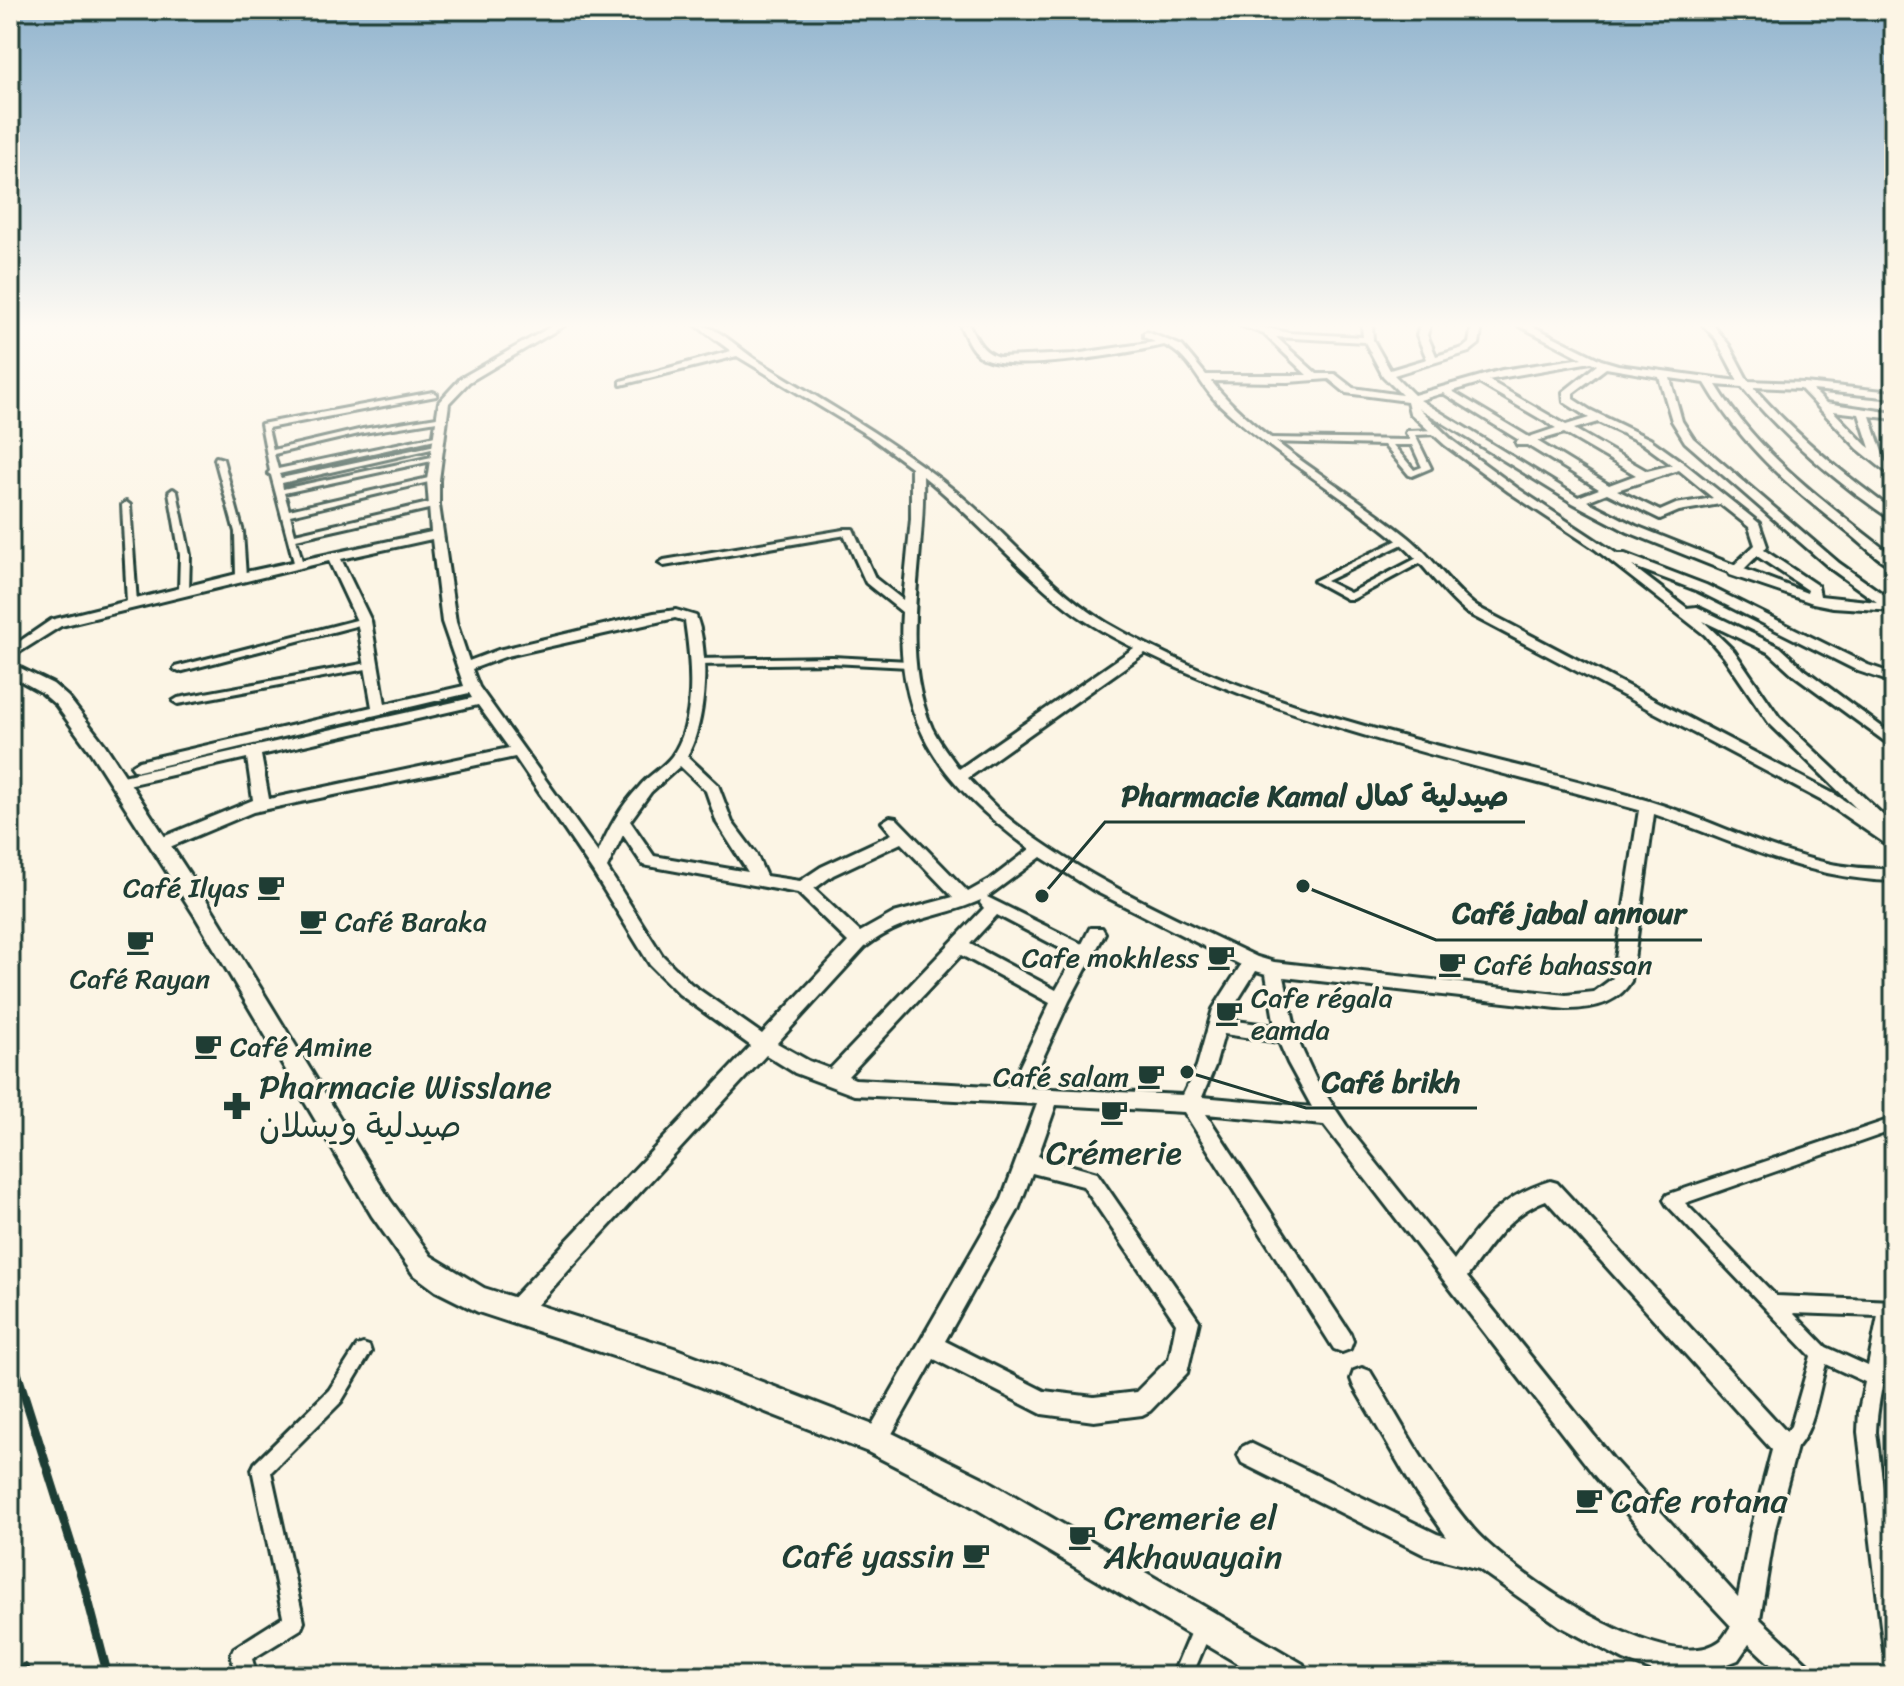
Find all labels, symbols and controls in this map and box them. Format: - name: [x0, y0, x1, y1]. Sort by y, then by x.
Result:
- callout: Pharmacie Kamal صيدلية كمال: [1105, 768, 1525, 822]
- text: Pharmacie Kamal صيدلية كمال: [1121, 769, 1509, 823]
- place label: Café Ilyas: [123, 863, 249, 912]
- cafe icon: Café Ilyas: [256, 872, 286, 902]
- callout: Café jabal annour: [1436, 886, 1702, 940]
- text: Café jabal annour: [1451, 886, 1689, 940]
- place label: Café Baraka: [335, 897, 487, 946]
- cafe icon: Café Baraka: [298, 906, 328, 936]
- cafe icon: Café Rayan: [125, 927, 155, 957]
- place label: Cafe mokhless: [1022, 933, 1199, 982]
- place label: Café bahassan: [1474, 940, 1652, 989]
- cafe icon: Cafe mokhless: [1206, 942, 1236, 972]
- cafe icon: Café bahassan: [1437, 949, 1467, 979]
- place label: Café Rayan: [70, 954, 210, 1003]
- place label: Cafe régala eamda: [1251, 973, 1393, 1054]
- cafe icon: Cafe régala eamda: [1214, 998, 1244, 1028]
- place label: Café Amine: [230, 1022, 372, 1071]
- cafe icon: Café Amine: [193, 1031, 223, 1061]
- place label: Café salam: [993, 1052, 1129, 1101]
- callout: Café brikh: [1306, 1054, 1477, 1108]
- text: Café brikh: [1321, 1055, 1461, 1109]
- place label: Pharmacie Wisslane صيدلية ويسلان: [259, 1057, 552, 1156]
- cafe icon: Café salam: [1136, 1061, 1166, 1091]
- pharmacy icon: Pharmacie Wisslane صيدلية ويسلان: [222, 1091, 252, 1121]
- cafe icon: Crémerie: [1099, 1097, 1129, 1127]
- place label: Crémerie: [1046, 1123, 1182, 1183]
- place label: Cafe rotana: [1611, 1471, 1789, 1531]
- cafe icon: Cafe rotana: [1574, 1485, 1604, 1515]
- place label: Cremerie el Akhawayain: [1103, 1488, 1282, 1587]
- cafe icon: Cremerie el Akhawayain: [1067, 1522, 1097, 1552]
- place label: Café yassin: [782, 1526, 954, 1586]
- cafe icon: Café yassin: [961, 1540, 991, 1570]

